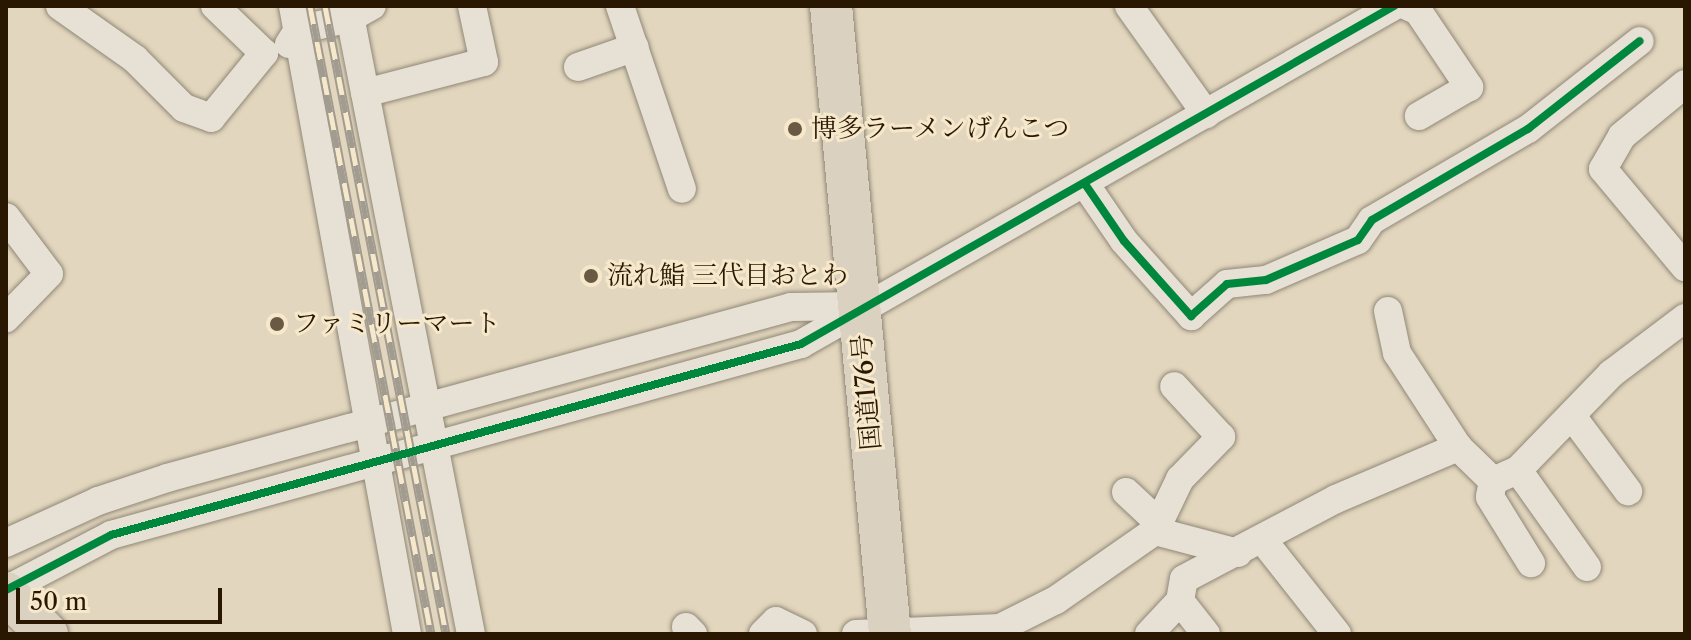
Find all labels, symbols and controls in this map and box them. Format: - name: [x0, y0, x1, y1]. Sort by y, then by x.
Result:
- place label: 博多ラーメンげんこつ: [811, 113, 1071, 145]
- marker: 博多ラーメンげんこつ: [786, 120, 804, 138]
- place label: 流れ鮨 三代目おとわ: [607, 260, 848, 292]
- marker: 流れ鮨 三代目おとわ: [582, 267, 600, 285]
- place label: ファミリーマート: [293, 308, 501, 340]
- marker: ファミリーマート: [268, 315, 286, 333]
- street label: 国道176号: [846, 333, 888, 451]
- scale bar: [20, 572, 226, 622]
- text: 50 m: [30, 587, 87, 616]

